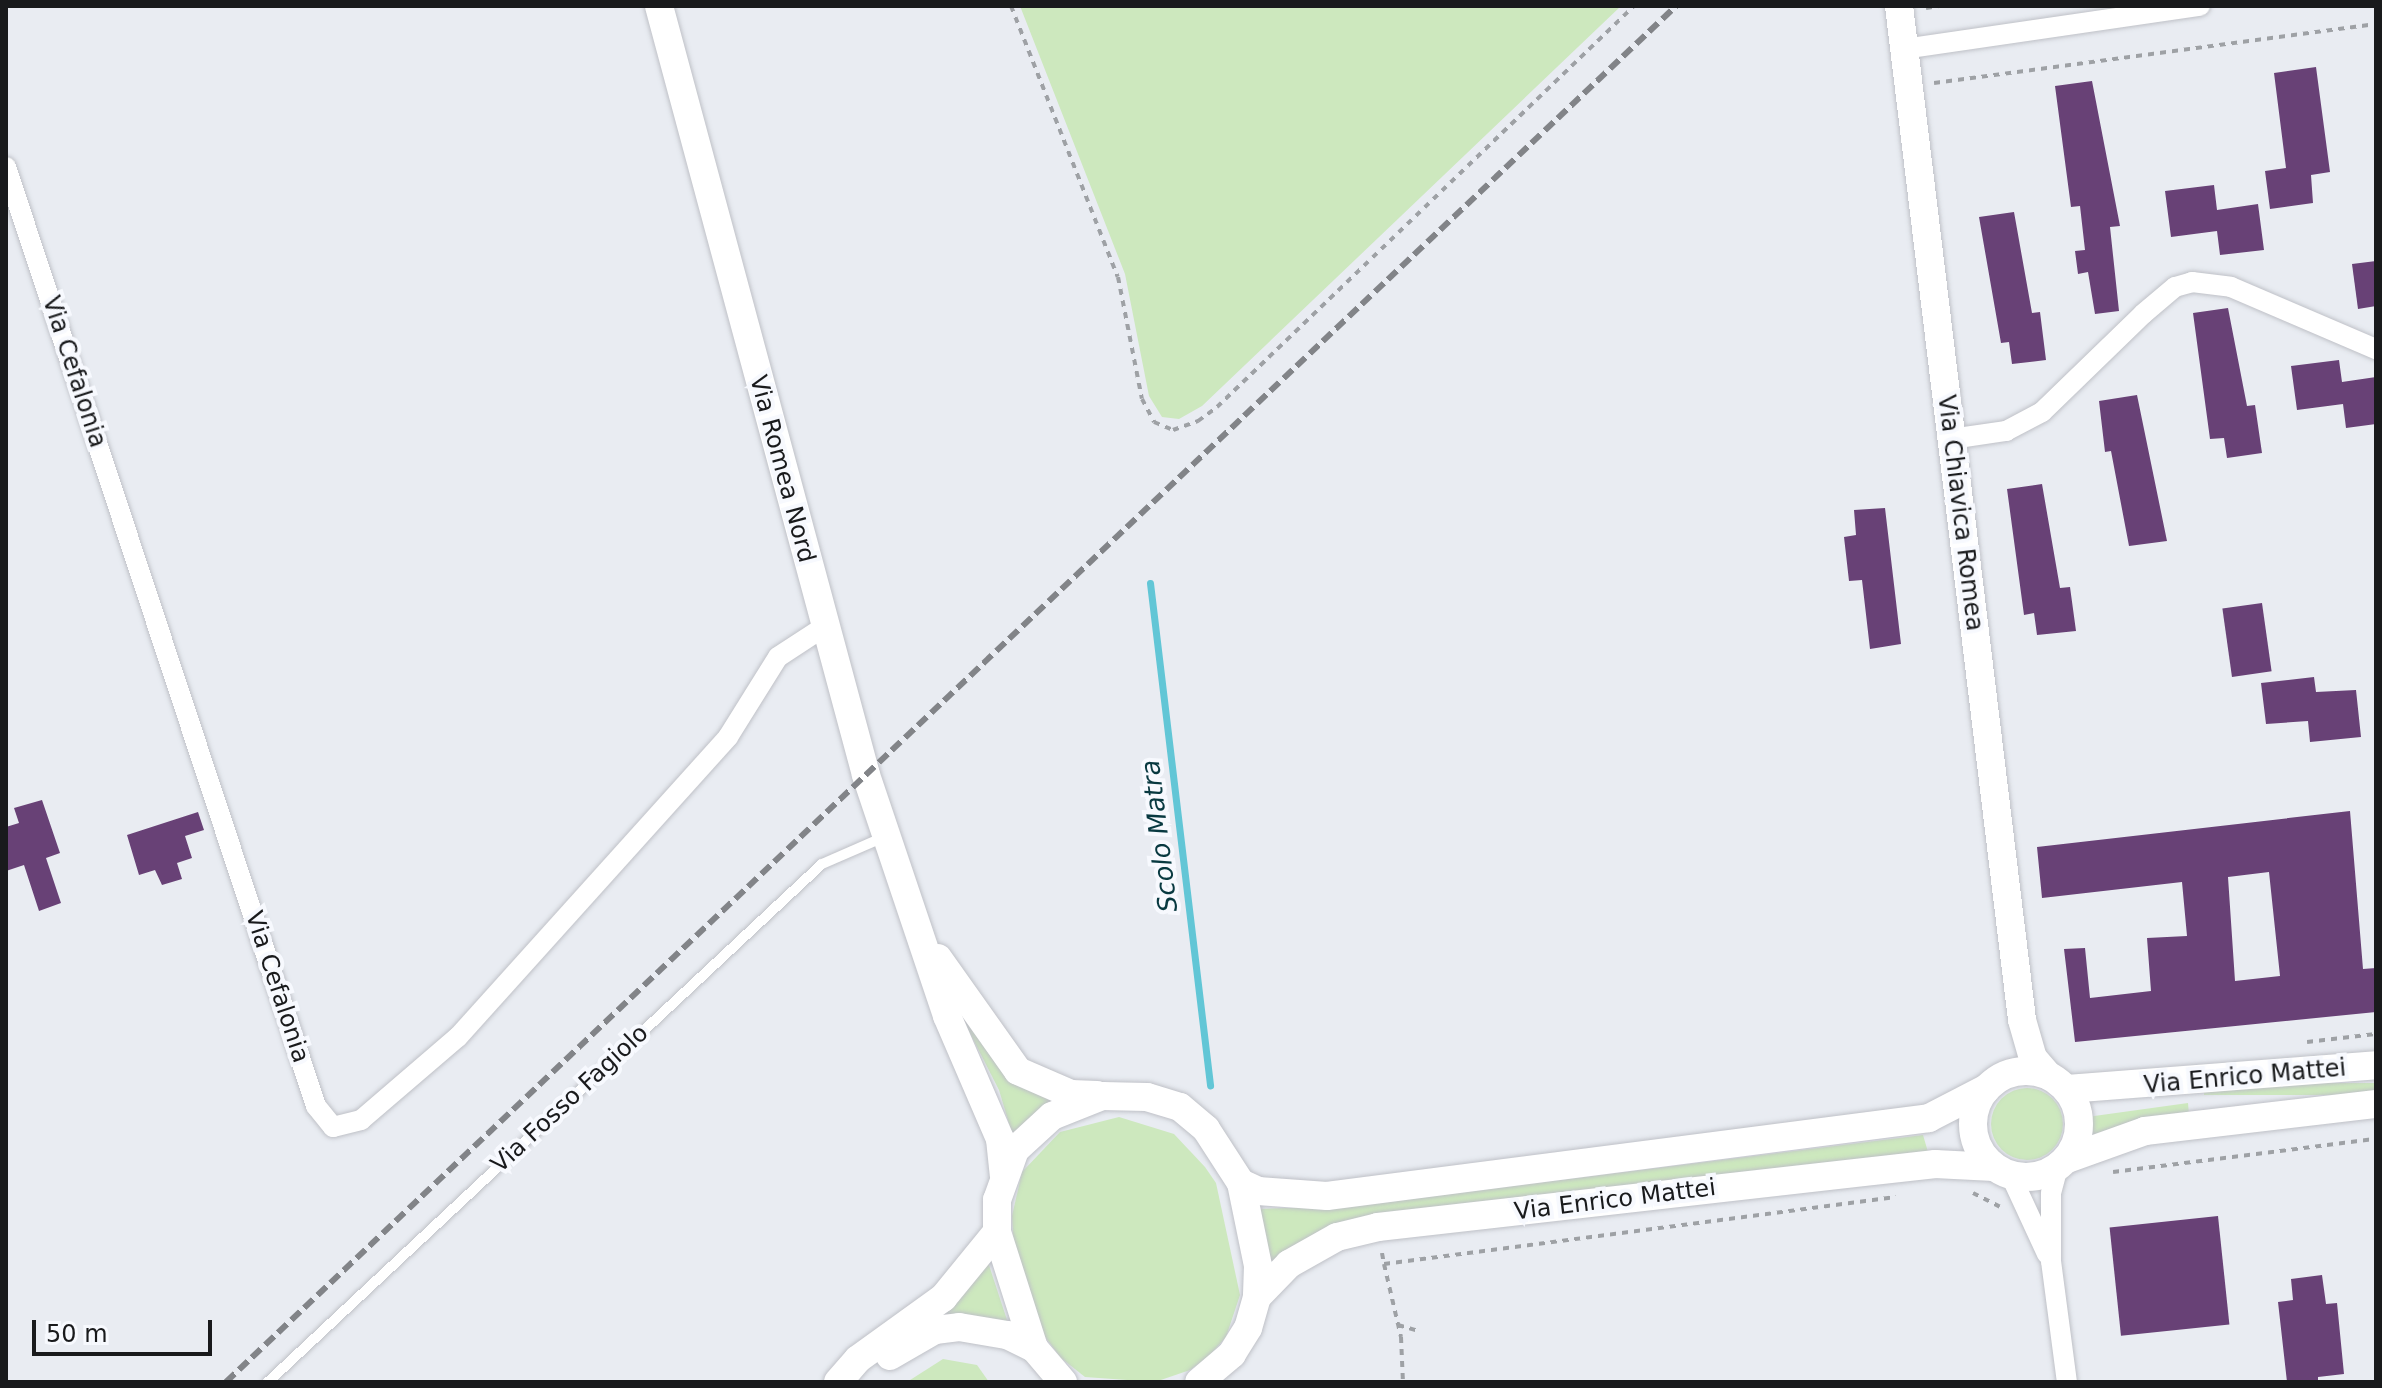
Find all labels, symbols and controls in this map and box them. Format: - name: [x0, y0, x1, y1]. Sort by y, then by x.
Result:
- street label: Via Cefalonia: [36, 293, 112, 451]
- street label: Via Romea Nord: [743, 372, 821, 566]
- street label: Via Chiavica Romea: [1931, 393, 1989, 633]
- water label: Scolo Matra: [1135, 758, 1185, 914]
- street label: Via Cefalonia: [239, 908, 315, 1066]
- street label: Via Fosso Fagiolo: [486, 1019, 654, 1179]
- street label: Via Enrico Mattei: [2143, 1054, 2347, 1100]
- street label: Via Enrico Mattei: [1513, 1173, 1717, 1227]
- scale bar: [36, 1304, 216, 1354]
- text: 50 m: [46, 1320, 108, 1348]

